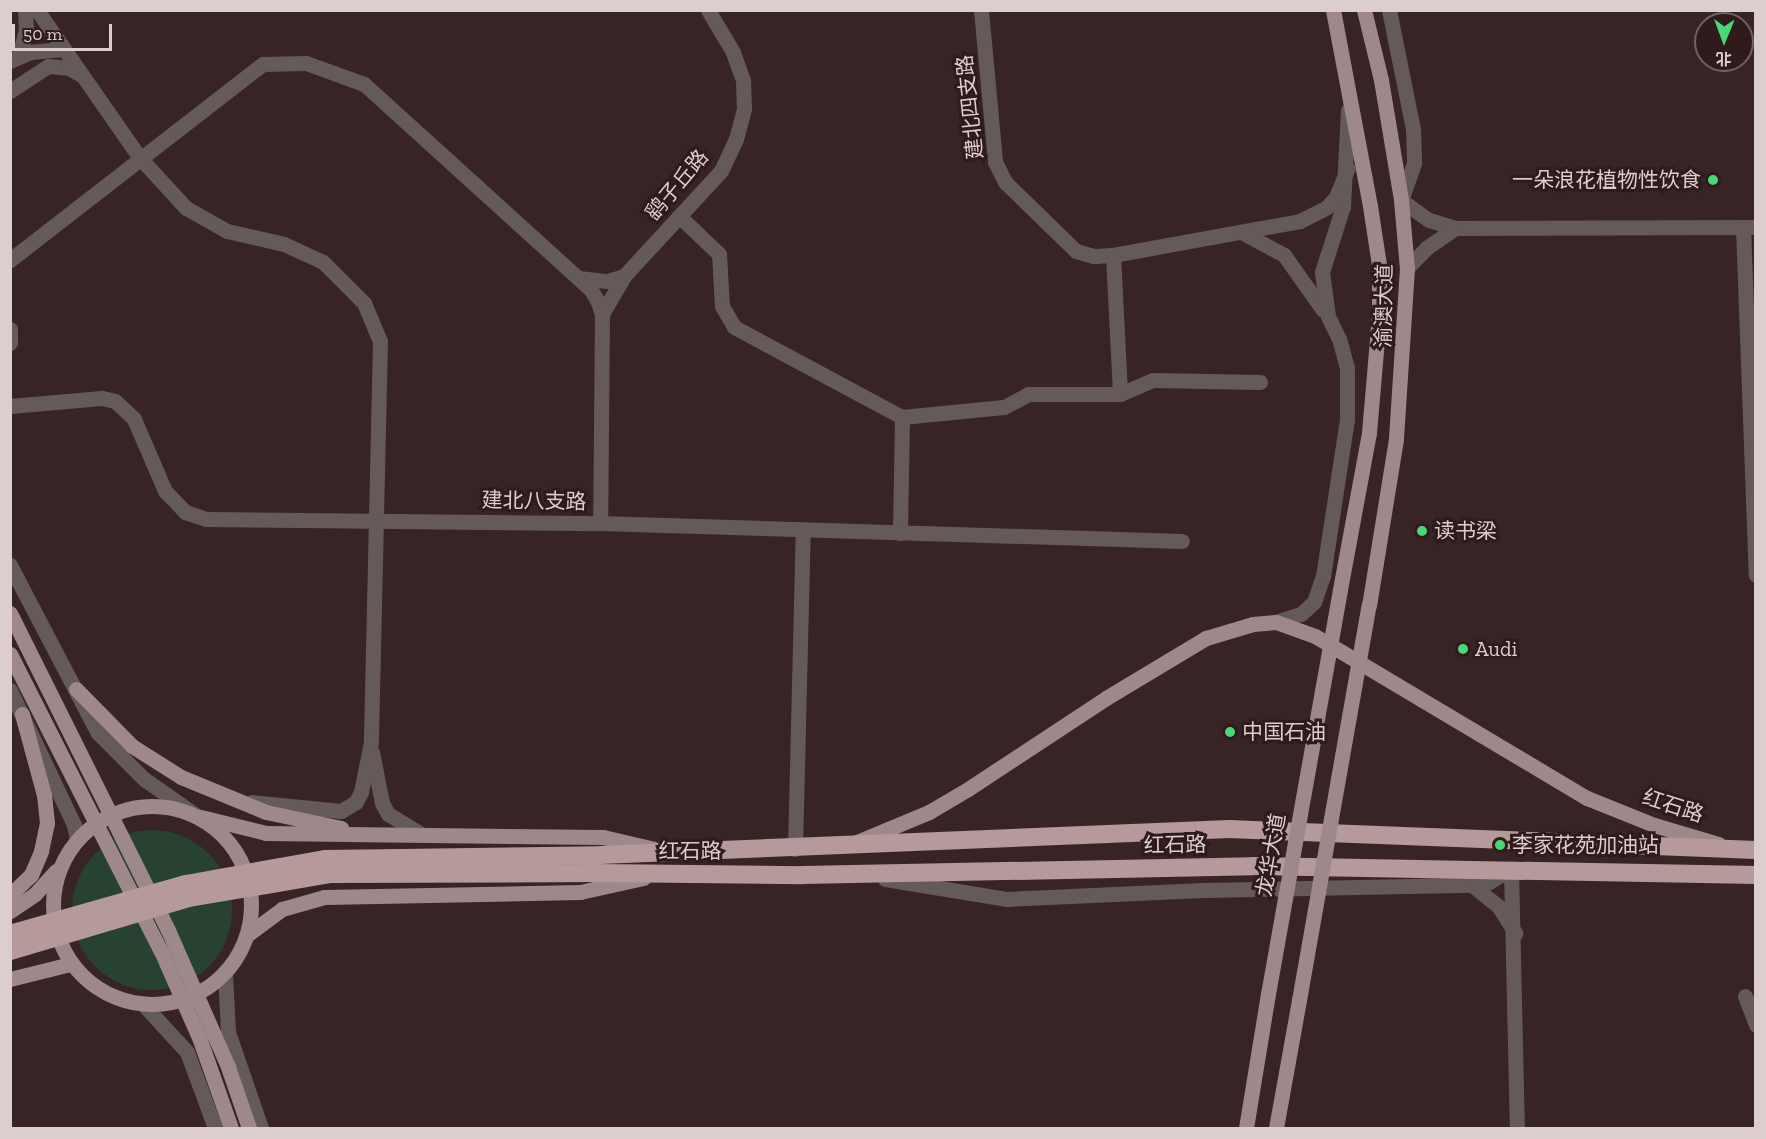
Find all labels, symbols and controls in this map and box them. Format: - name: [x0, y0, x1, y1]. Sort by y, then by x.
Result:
- scale bar: [15, 12, 116, 50]
- north arrow: [1694, 12, 1754, 72]
- text: 50 m: [23, 23, 62, 45]
- text: 北: [1716, 49, 1732, 68]
- street label: 建北四支路: [952, 53, 988, 161]
- street label: 鹞子丘路: [640, 145, 714, 225]
- place label: 一朵浪花植物性饮食: [1512, 167, 1701, 193]
- marker: 一朵浪花植物性饮食: [1706, 173, 1720, 187]
- street label: 渝澳大道: [1371, 264, 1397, 348]
- street label: 建北八支路: [481, 487, 587, 515]
- place label: 读书梁: [1434, 518, 1497, 544]
- marker: 读书梁: [1415, 524, 1429, 538]
- place label: Audi: [1475, 636, 1517, 662]
- marker: Audi: [1456, 642, 1470, 656]
- place label: 中国石油: [1242, 719, 1326, 745]
- marker: 中国石油: [1223, 725, 1237, 739]
- street label: 红石路: [1639, 784, 1707, 828]
- street label: 龙华大道: [1251, 811, 1291, 899]
- street label: 红石路: [1143, 832, 1207, 858]
- place label: 李家花苑加油站: [1512, 832, 1659, 858]
- street label: 红石路: [659, 838, 721, 864]
- marker: 李家花苑加油站: [1493, 838, 1507, 852]

